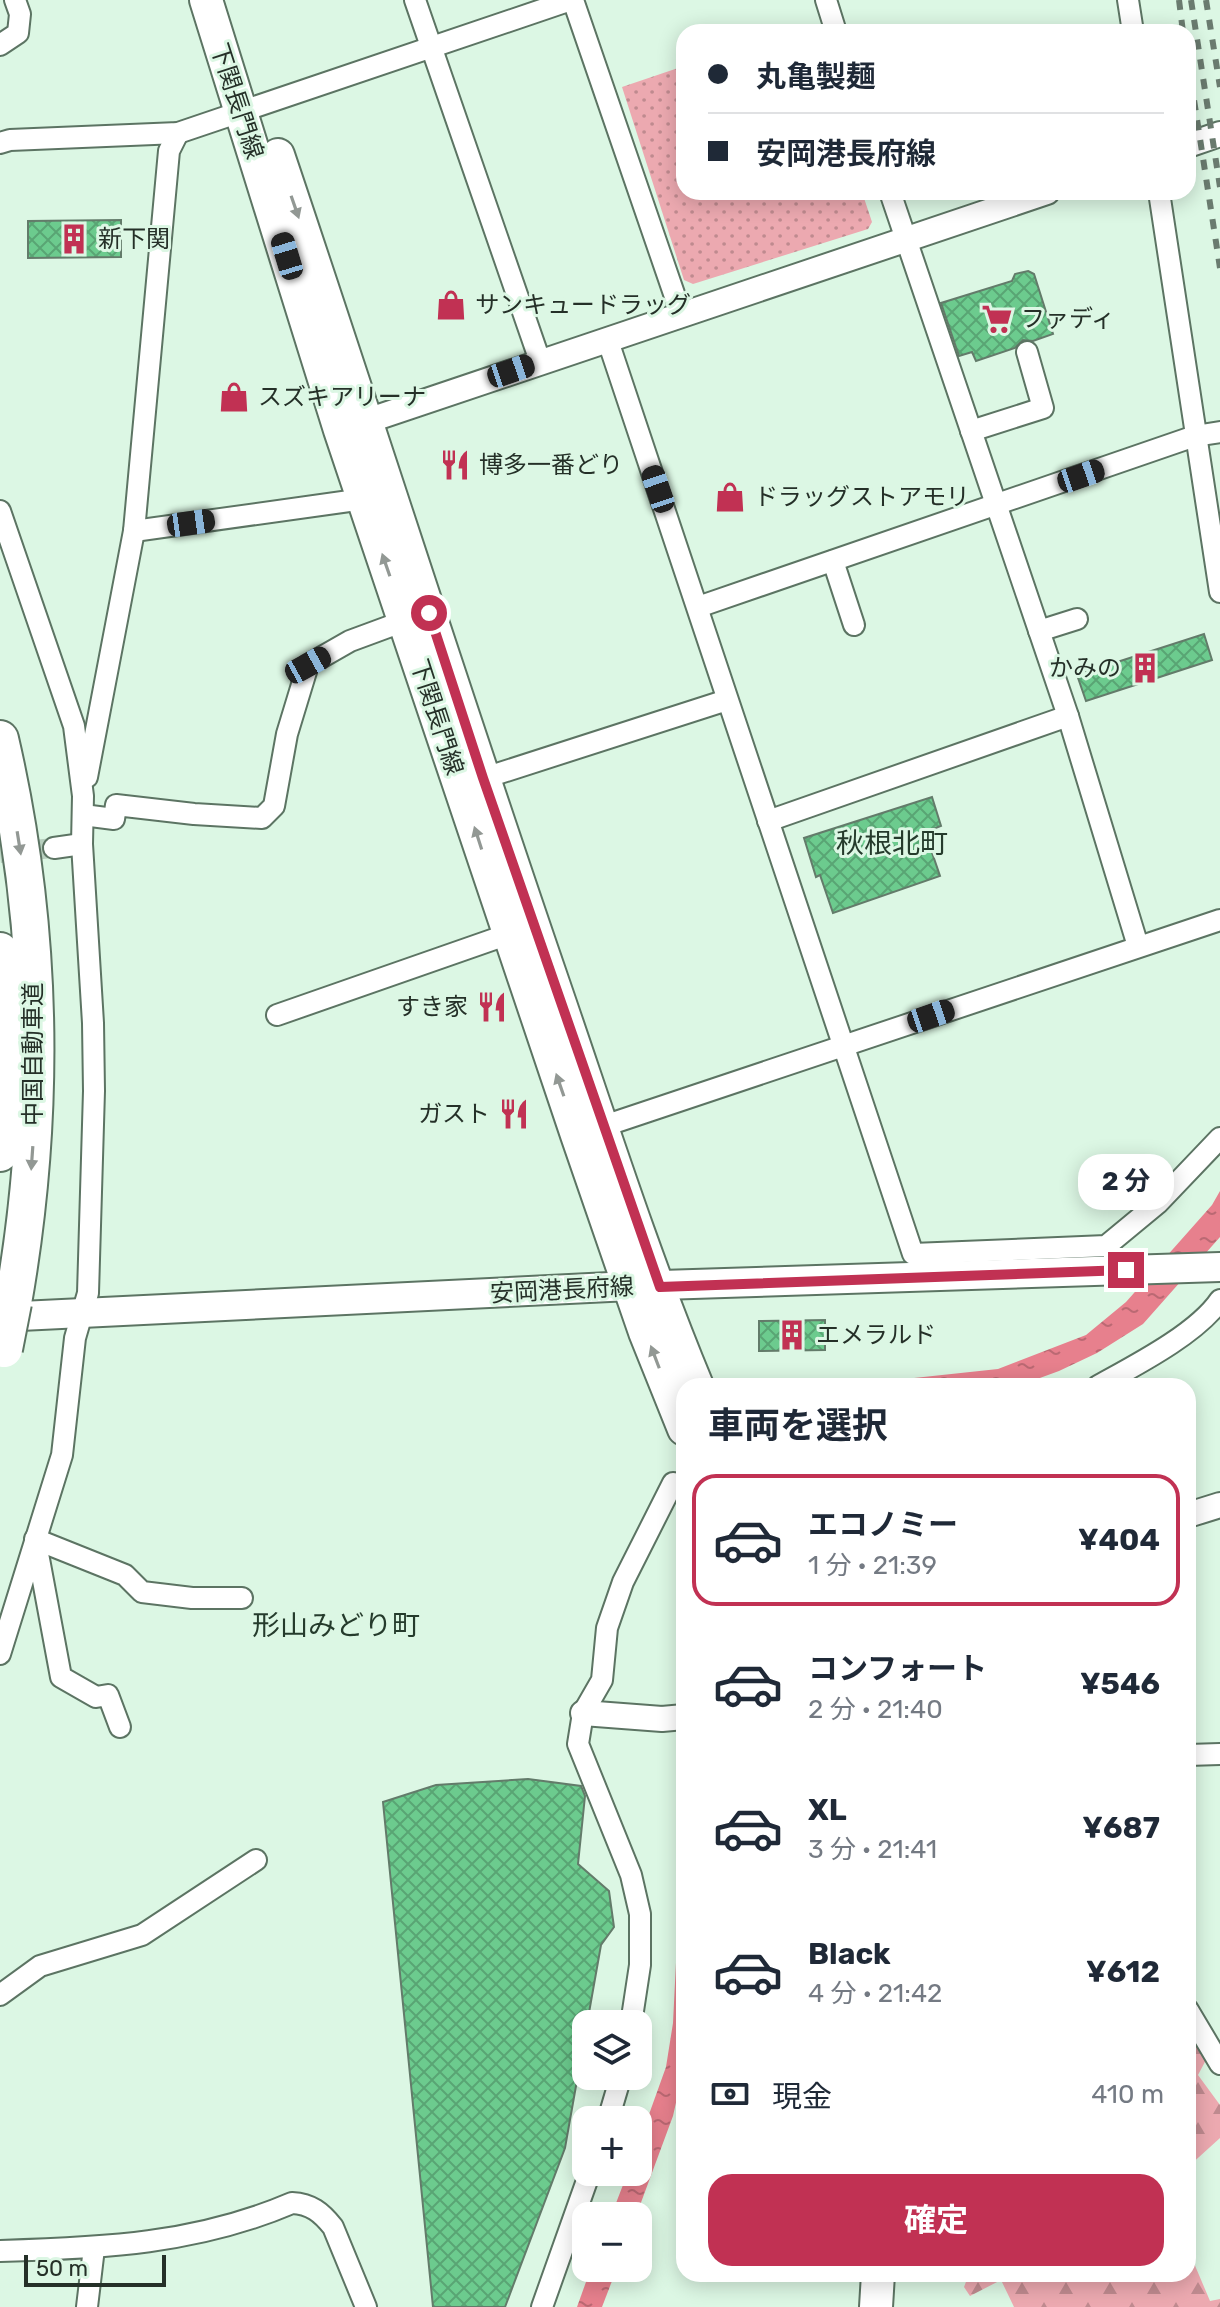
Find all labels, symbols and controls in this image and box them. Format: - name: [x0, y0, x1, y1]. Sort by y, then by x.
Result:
- street label: 下関長門線: [205, 40, 269, 162]
- text: 丸亀製麺: [756, 59, 876, 95]
- text: 安岡港長府線: [756, 136, 936, 172]
- one-way arrow: [290, 196, 302, 220]
- building icon: 新下関: [57, 222, 91, 256]
- place label: 新下関: [98, 225, 170, 253]
- car: [269, 230, 305, 282]
- shop icon: サンキュードラッグ: [434, 288, 468, 322]
- place label: サンキュードラッグ: [475, 291, 691, 319]
- supermarket icon: ファディ: [980, 302, 1014, 336]
- place label: ファディ: [1021, 305, 1115, 333]
- car: [484, 352, 538, 390]
- shop icon: スズキアリーナ: [217, 380, 251, 414]
- place label: スズキアリーナ: [258, 383, 426, 411]
- restaurant icon: 博多一番どり: [438, 448, 472, 482]
- place label: 博多一番どり: [479, 451, 623, 479]
- car: [1054, 457, 1108, 495]
- car: [639, 462, 677, 516]
- shop icon: ドラッグストアモリ: [713, 480, 747, 514]
- place label: ドラッグストアモリ: [754, 483, 970, 511]
- car: [166, 508, 216, 538]
- one-way arrow: [380, 553, 392, 577]
- route start: [411, 595, 447, 631]
- car: [281, 643, 335, 687]
- building icon: かみの: [1128, 651, 1162, 685]
- place label: かみの: [1049, 654, 1121, 682]
- street label: 下関長門線: [405, 656, 469, 778]
- one-way arrow: [471, 826, 483, 850]
- district label: 秋根北町: [836, 827, 948, 860]
- one-way arrow: [13, 831, 26, 856]
- street label: 中国自動車道: [19, 982, 47, 1126]
- restaurant icon: すき家: [475, 990, 509, 1024]
- place label: すき家: [396, 993, 468, 1021]
- car: [904, 997, 958, 1035]
- one-way arrow: [554, 1073, 566, 1097]
- restaurant icon: ガスト: [497, 1097, 531, 1131]
- place label: ガスト: [418, 1100, 490, 1128]
- one-way arrow: [25, 1146, 38, 1171]
- callout: 2 分: [1078, 1154, 1174, 1210]
- text: 2 分: [1102, 1166, 1150, 1197]
- route end: [1108, 1252, 1144, 1288]
- street label: 安岡港長府線: [489, 1272, 635, 1308]
- building icon: エメラルド: [775, 1318, 809, 1352]
- place label: エメラルド: [816, 1321, 936, 1349]
- one-way arrow: [648, 1345, 661, 1369]
- text: 車両を選択: [708, 1404, 888, 1447]
- icon: car: [712, 1504, 784, 1576]
- text: エコノミー: [808, 1507, 958, 1543]
- text: ¥404: [1078, 1522, 1160, 1558]
- text: 1 分 · 21:39: [808, 1550, 937, 1581]
- district label: 形山みどり町: [252, 1609, 420, 1642]
- icon: car: [712, 1648, 784, 1720]
- text: コンフォート: [808, 1651, 987, 1687]
- text: ¥546: [1080, 1666, 1160, 1702]
- text: 2 分 · 21:40: [808, 1694, 943, 1725]
- icon: car: [712, 1792, 784, 1864]
- text: XL: [808, 1792, 847, 1828]
- text: ¥687: [1082, 1810, 1160, 1846]
- text: 3 分 · 21:41: [808, 1834, 937, 1865]
- icon: car: [712, 1936, 784, 2008]
- text: Black: [808, 1936, 891, 1972]
- text: ¥612: [1086, 1954, 1160, 1990]
- text: 4 分 · 21:42: [808, 1978, 942, 2009]
- map controls: [572, 2010, 652, 2282]
- button: layers: [572, 2010, 652, 2090]
- icon: cash: [708, 2072, 752, 2116]
- text: 現金: [772, 2079, 832, 2115]
- text: 410 m: [1091, 2079, 1164, 2110]
- button: +: [572, 2106, 652, 2186]
- button: 確定: [708, 2174, 1164, 2266]
- button: −: [572, 2202, 652, 2282]
- scale bar: [24, 2251, 166, 2287]
- text: 50 m: [36, 2255, 88, 2282]

